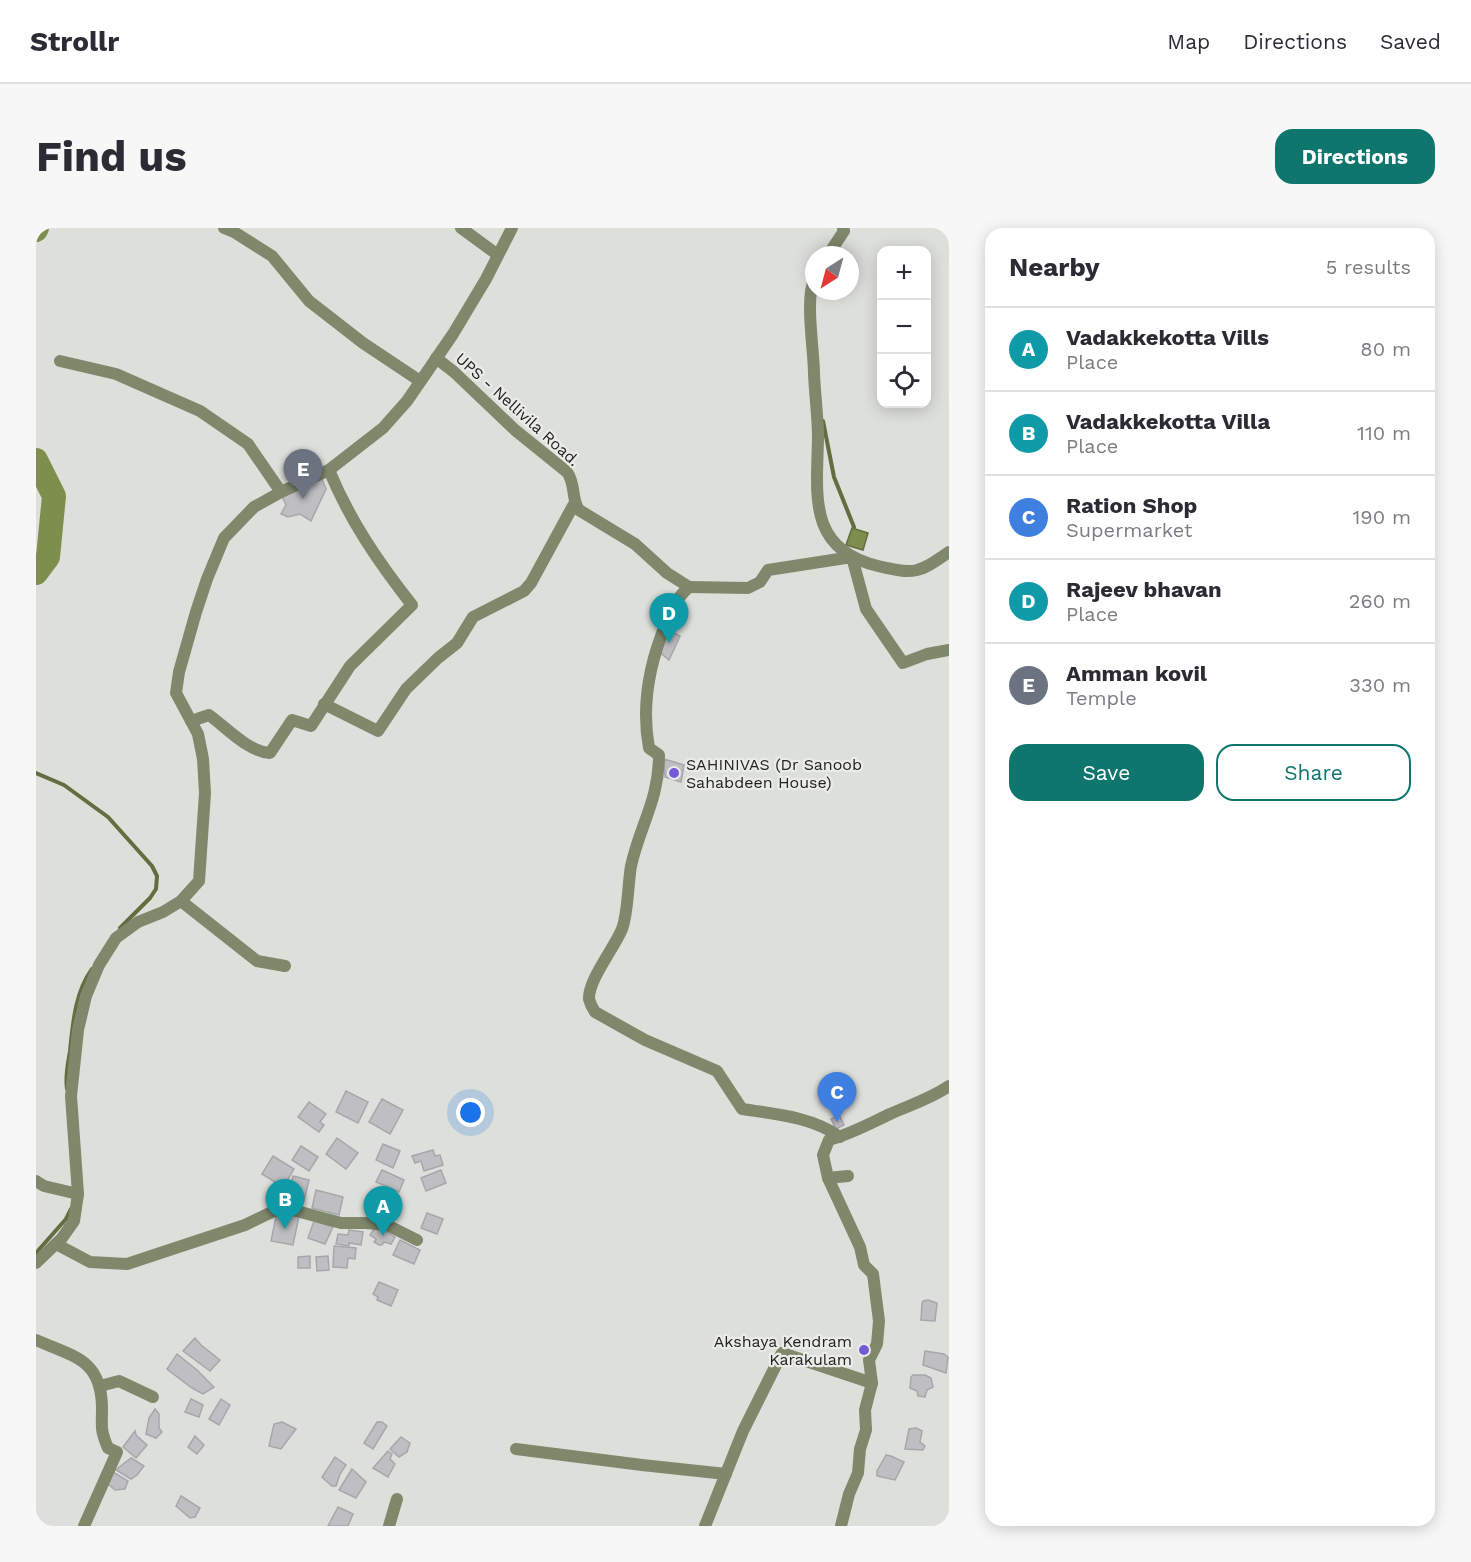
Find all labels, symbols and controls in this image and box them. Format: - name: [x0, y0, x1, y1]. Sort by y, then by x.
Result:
- text: Strollr: [30, 25, 119, 58]
- text: Map: [1167, 29, 1210, 54]
- text: Directions: [1243, 29, 1347, 54]
- text: Saved: [1380, 29, 1441, 54]
- button: Directions: [1275, 129, 1435, 184]
- text: Find us: [36, 132, 187, 181]
- north arrow: [805, 246, 859, 300]
- map controls: [877, 246, 931, 408]
- button: +: [877, 246, 931, 300]
- text: Nearby: [1009, 252, 1100, 282]
- text: 5 results: [1326, 255, 1411, 279]
- button: −: [877, 300, 931, 354]
- text: Vadakkekotta Vills: [1066, 325, 1269, 350]
- text: A: [1022, 337, 1035, 361]
- text: 80 m: [1360, 337, 1411, 361]
- street label: UPS - Nellivila Road.: [452, 349, 584, 470]
- text: Place: [1066, 350, 1118, 374]
- button: locate: [877, 354, 931, 408]
- text: Vadakkekotta Villa: [1066, 409, 1270, 434]
- text: B: [1022, 421, 1035, 445]
- text: 110 m: [1357, 421, 1411, 445]
- text: Place: [1066, 434, 1118, 458]
- pin: E: [284, 450, 322, 499]
- text: Ration Shop: [1066, 493, 1197, 518]
- text: C: [1022, 505, 1035, 529]
- text: 190 m: [1353, 505, 1411, 529]
- text: Supermarket: [1066, 518, 1192, 542]
- text: Rajeev bhavan: [1066, 577, 1222, 602]
- text: D: [1021, 589, 1036, 613]
- text: 260 m: [1349, 589, 1411, 613]
- pin: D: [650, 594, 688, 643]
- text: Place: [1066, 602, 1118, 626]
- text: Amman kovil: [1066, 661, 1207, 686]
- text: E: [1022, 673, 1035, 697]
- text: 330 m: [1349, 673, 1411, 697]
- text: Temple: [1066, 686, 1137, 710]
- button: Save: [1009, 744, 1204, 801]
- button: Share: [1216, 744, 1411, 801]
- place label: SAHINIVAS (Dr Sanoob Sahabdeen House): [686, 755, 862, 792]
- marker: SAHINIVAS (Dr Sanoob Sahabdeen House): [667, 766, 681, 780]
- pin: C: [818, 1072, 856, 1122]
- your location: [456, 1098, 485, 1127]
- pin: B: [266, 1180, 304, 1229]
- pin: A: [364, 1186, 402, 1236]
- place label: Akshaya Kendram Karakulam: [714, 1332, 852, 1369]
- marker: Akshaya Kendram Karakulam: [857, 1343, 871, 1357]

